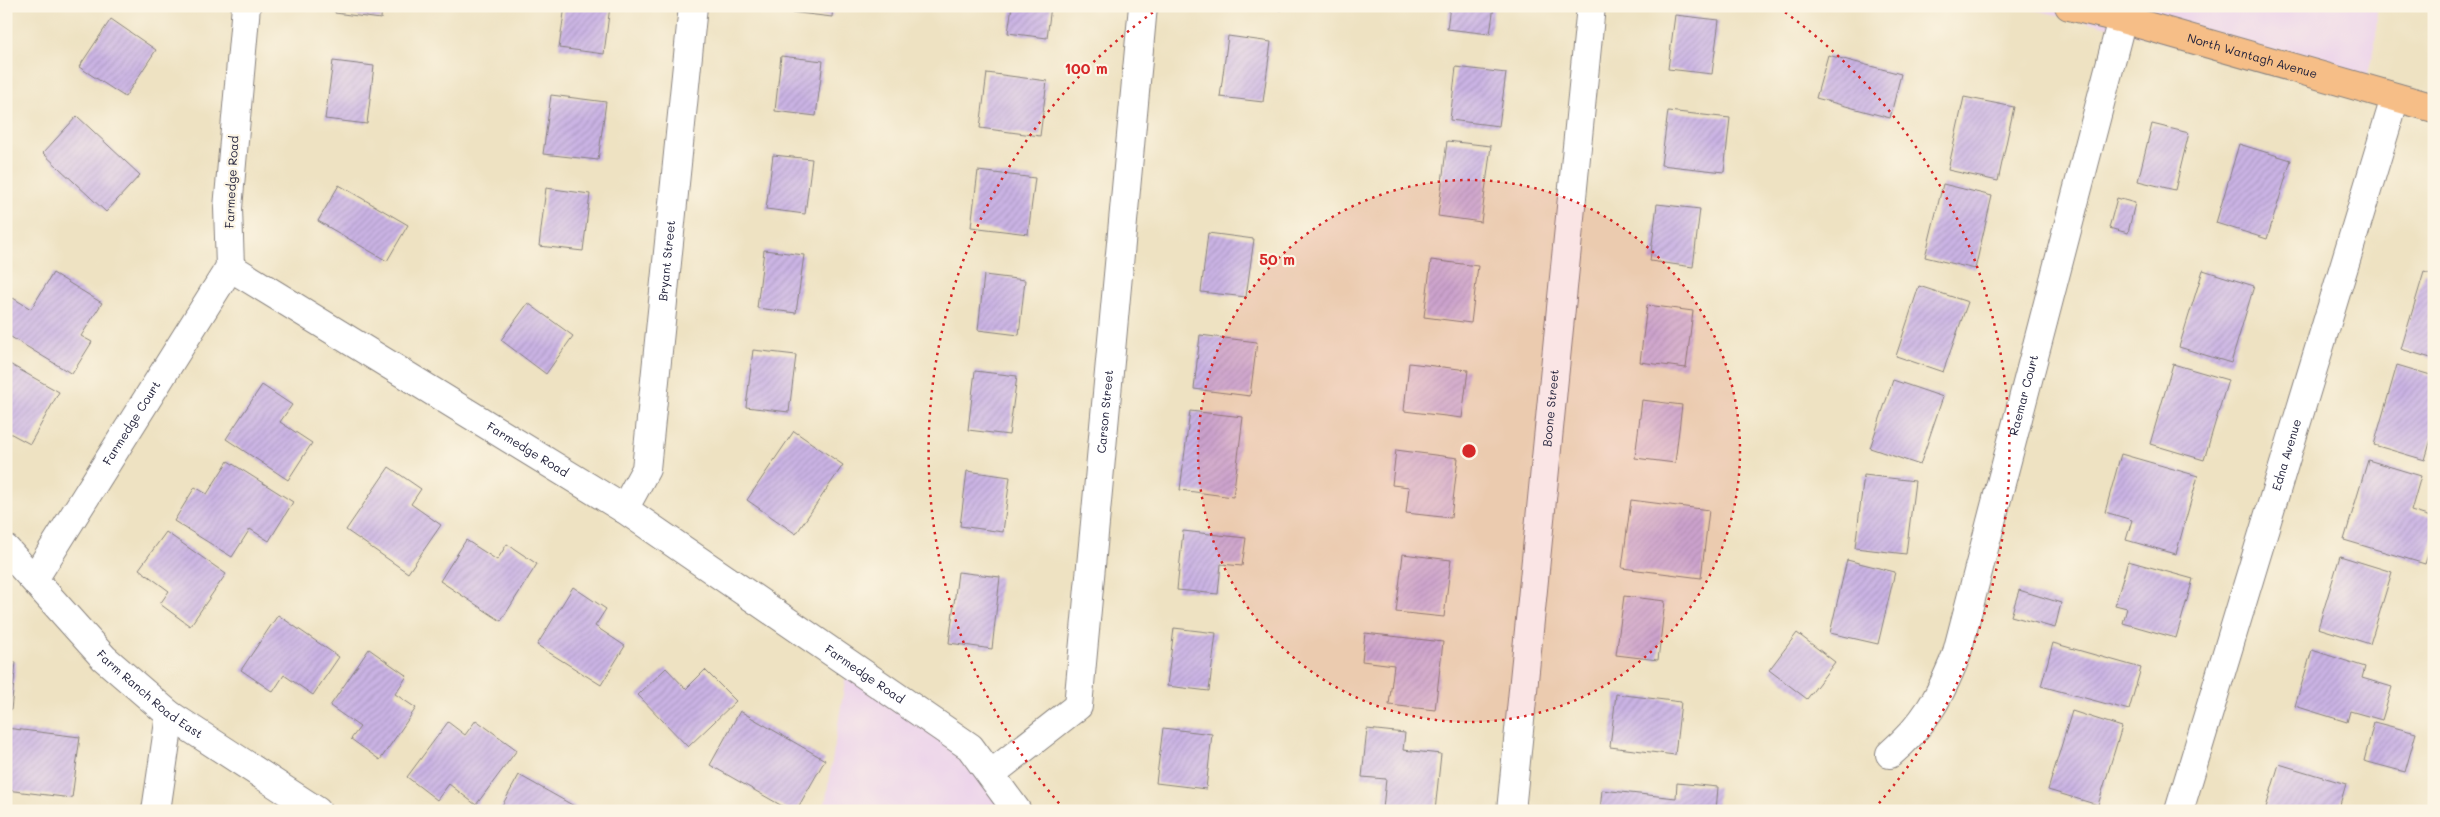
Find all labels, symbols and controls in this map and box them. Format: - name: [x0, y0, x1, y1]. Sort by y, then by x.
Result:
- street label: North Wantagh Avenue: [2186, 29, 2319, 81]
- text: 100 m: [1064, 58, 1108, 78]
- street label: Farmedge Road: [221, 135, 241, 229]
- street label: Bryant Street: [654, 219, 678, 302]
- text: 50 m: [1259, 249, 1295, 269]
- street label: Raemar Court: [2005, 353, 2041, 437]
- street label: Boone Street: [1538, 368, 1562, 447]
- street label: Carson Street: [1092, 369, 1116, 454]
- street label: Farmedge Court: [99, 377, 164, 468]
- street label: Edna Avenue: [2268, 417, 2304, 492]
- street label: Farmedge Road: [484, 418, 572, 480]
- centre of rings: [1460, 442, 1478, 460]
- street label: Farmedge Road: [822, 641, 908, 707]
- street label: Farm Ranch Road East: [94, 646, 206, 741]

